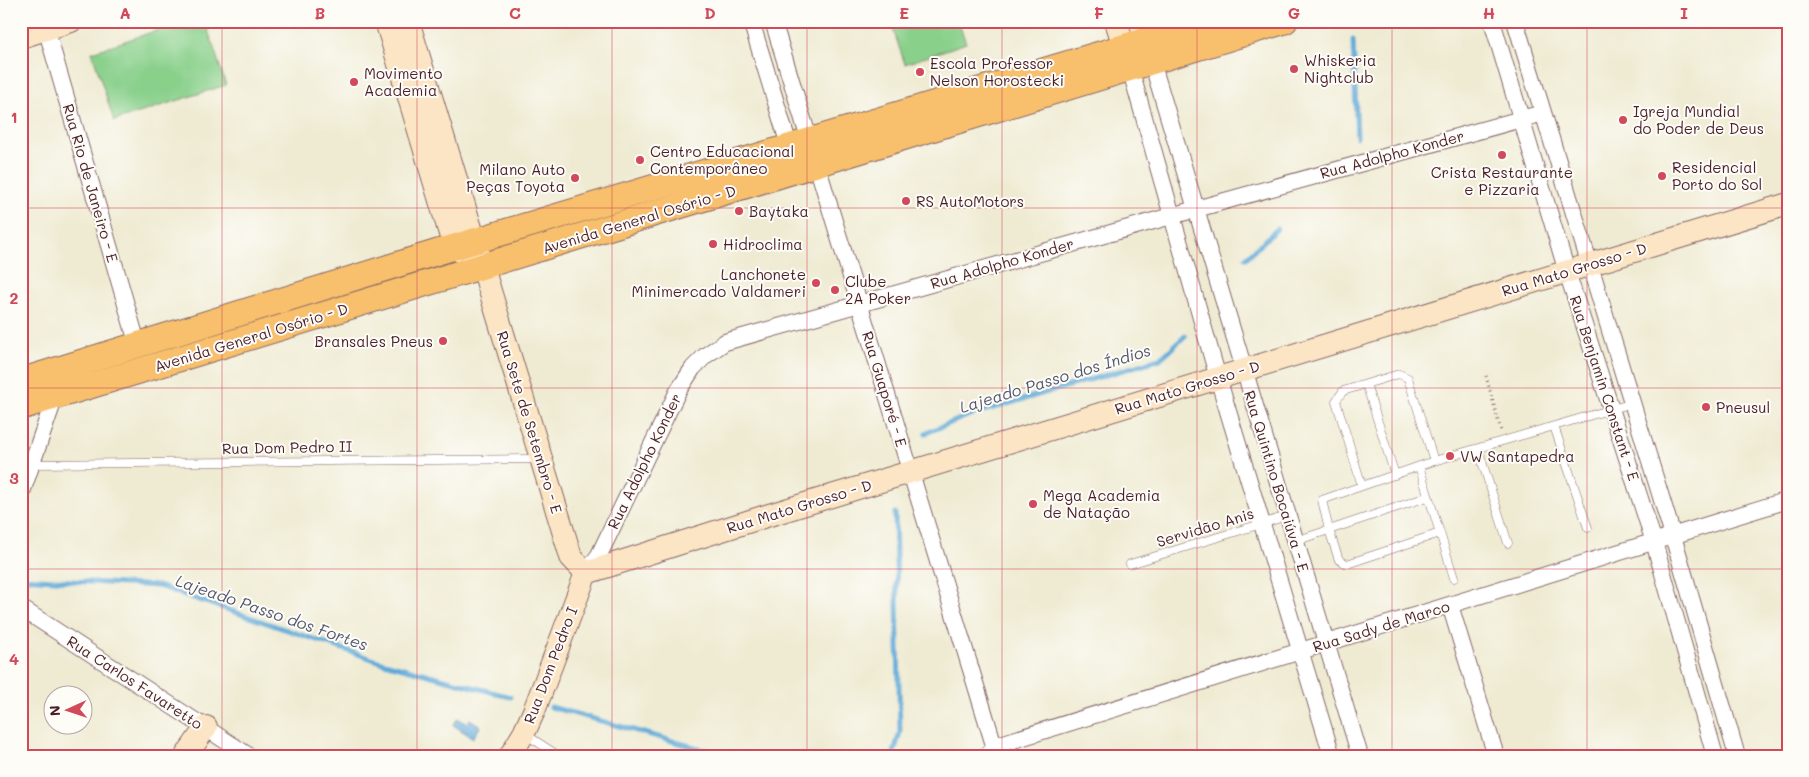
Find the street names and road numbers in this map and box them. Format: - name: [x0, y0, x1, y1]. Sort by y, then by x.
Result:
- street label: Rua Rio de Janeiro - E: [59, 101, 123, 265]
- street label: Rua Adolpho Konder: [1318, 125, 1466, 183]
- street label: Avenida General Osório - D: [540, 180, 738, 258]
- street label: Rua Adolpho Konder: [928, 233, 1076, 293]
- street label: Rua Mato Grosso - D: [1499, 237, 1649, 301]
- street label: Rua Benjamin Constant - E: [1566, 293, 1645, 483]
- street label: Avenida General Osório - D: [152, 298, 350, 376]
- street label: Rua Sete de Setembro - E: [493, 328, 567, 516]
- street label: Rua Guaporé - E: [858, 329, 912, 450]
- street label: Rua Mato Grosso - D: [1112, 355, 1262, 419]
- street label: Rua Quintino Bocaiúva - E: [1240, 388, 1314, 575]
- street label: Rua Adolpho Konder: [602, 390, 686, 532]
- street label: Rua Dom Pedro II: [222, 436, 353, 458]
- street label: Rua Mato Grosso - D: [724, 474, 874, 538]
- street label: Servidão Anis: [1154, 503, 1256, 551]
- street label: Rua Sady de Marco: [1310, 596, 1452, 656]
- street label: Rua Dom Pedro I: [519, 603, 582, 726]
- street label: Rua Carlos Favaretto: [63, 631, 207, 734]

